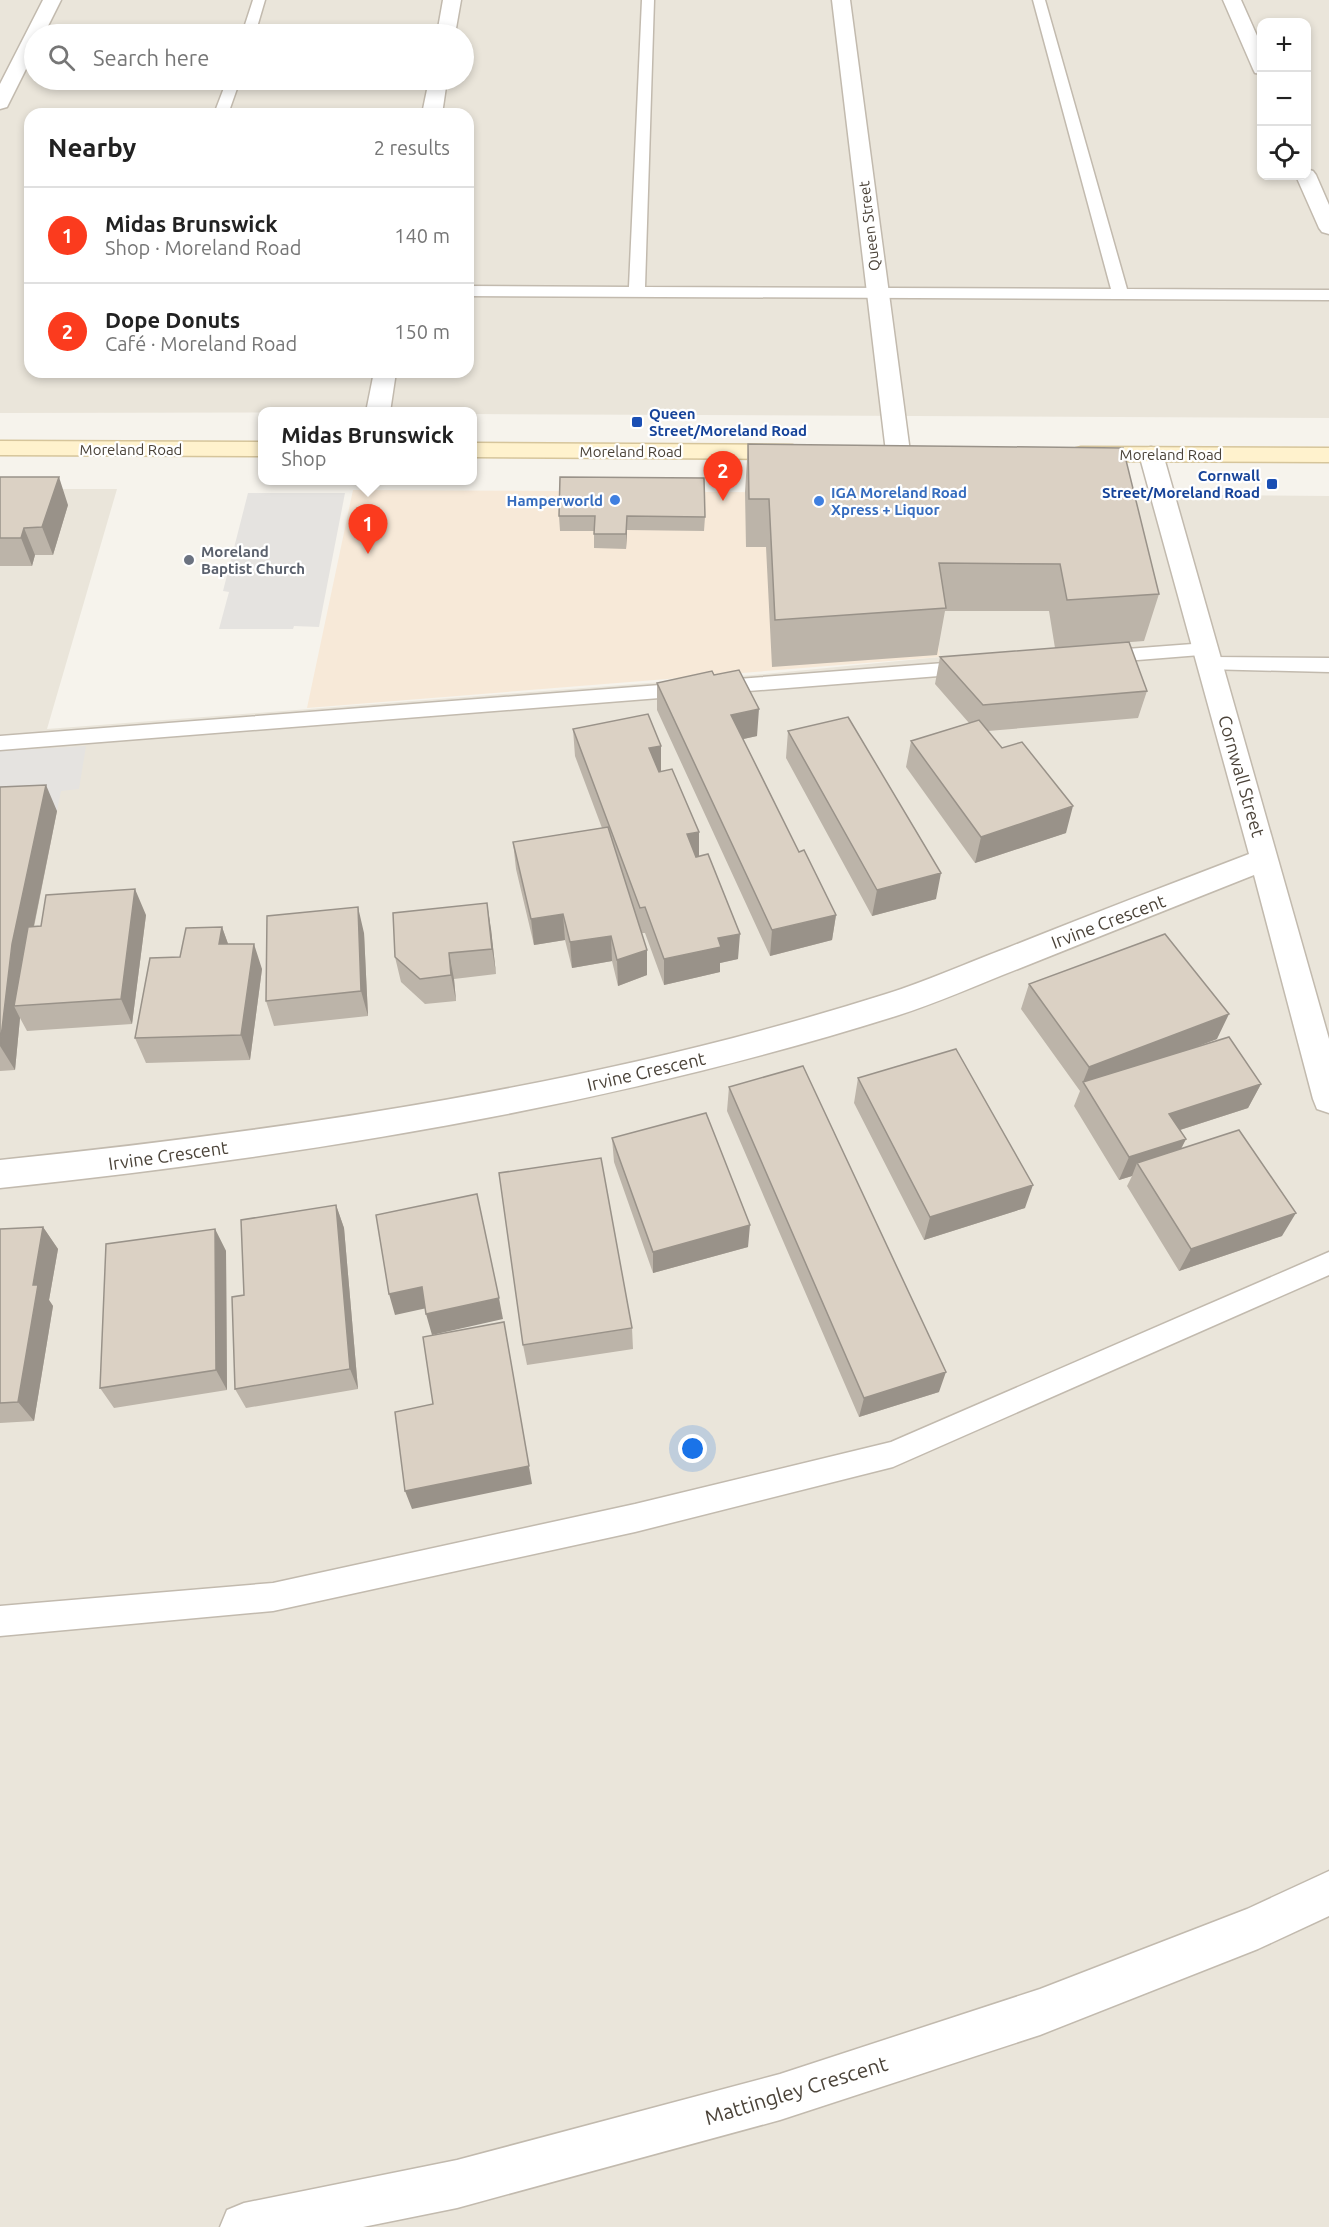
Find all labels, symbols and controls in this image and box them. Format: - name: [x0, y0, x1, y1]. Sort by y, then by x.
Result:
- map controls: [1257, 18, 1311, 180]
- button: +: [1257, 18, 1311, 72]
- search box: [24, 24, 474, 90]
- icon: search: [45, 41, 78, 74]
- text: Search here: [93, 45, 209, 70]
- button: −: [1257, 72, 1311, 126]
- button: locate: [1257, 126, 1311, 180]
- text: Nearby: [48, 133, 136, 162]
- text: 2 results: [374, 136, 450, 159]
- street label: Queen Street: [855, 180, 883, 272]
- text: Midas Brunswick: [105, 211, 278, 236]
- text: 1: [62, 224, 73, 247]
- text: 140 m: [394, 224, 450, 247]
- text: Shop · Moreland Road: [105, 236, 301, 259]
- text: Dope Donuts: [105, 307, 240, 332]
- text: 2: [62, 320, 73, 343]
- text: 150 m: [394, 320, 450, 343]
- text: Café · Moreland Road: [105, 332, 297, 355]
- place label: Queen Street/Moreland Road: [649, 405, 807, 439]
- popup: [258, 407, 477, 485]
- marker: Queen Street/Moreland Road: [630, 415, 644, 429]
- text: Midas Brunswick: [281, 422, 454, 447]
- street label: Moreland Road: [80, 441, 182, 458]
- street label: Moreland Road: [580, 443, 682, 460]
- street label: Moreland Road: [1120, 446, 1222, 463]
- text: Shop: [281, 447, 326, 470]
- pin: 2: [704, 452, 742, 501]
- place label: Cornwall Street/Moreland Road: [1102, 467, 1260, 501]
- marker: Cornwall Street/Moreland Road: [1265, 477, 1279, 491]
- place label: IGA Moreland Road Xpress + Liquor: [831, 484, 967, 518]
- place label: Hamperworld: [507, 492, 603, 509]
- marker: Hamperworld: [608, 493, 622, 507]
- marker: IGA Moreland Road Xpress + Liquor: [812, 494, 826, 508]
- pin: 1: [348, 504, 388, 554]
- place label: Moreland Baptist Church: [201, 543, 305, 577]
- marker: Moreland Baptist Church: [182, 553, 196, 567]
- street label: Cornwall Street: [1215, 713, 1269, 839]
- street label: Irvine Crescent: [1048, 890, 1168, 952]
- street label: Irvine Crescent: [585, 1048, 707, 1094]
- street label: Irvine Crescent: [107, 1137, 229, 1173]
- your location: [678, 1434, 707, 1463]
- street label: Mattingley Crescent: [702, 2051, 890, 2129]

